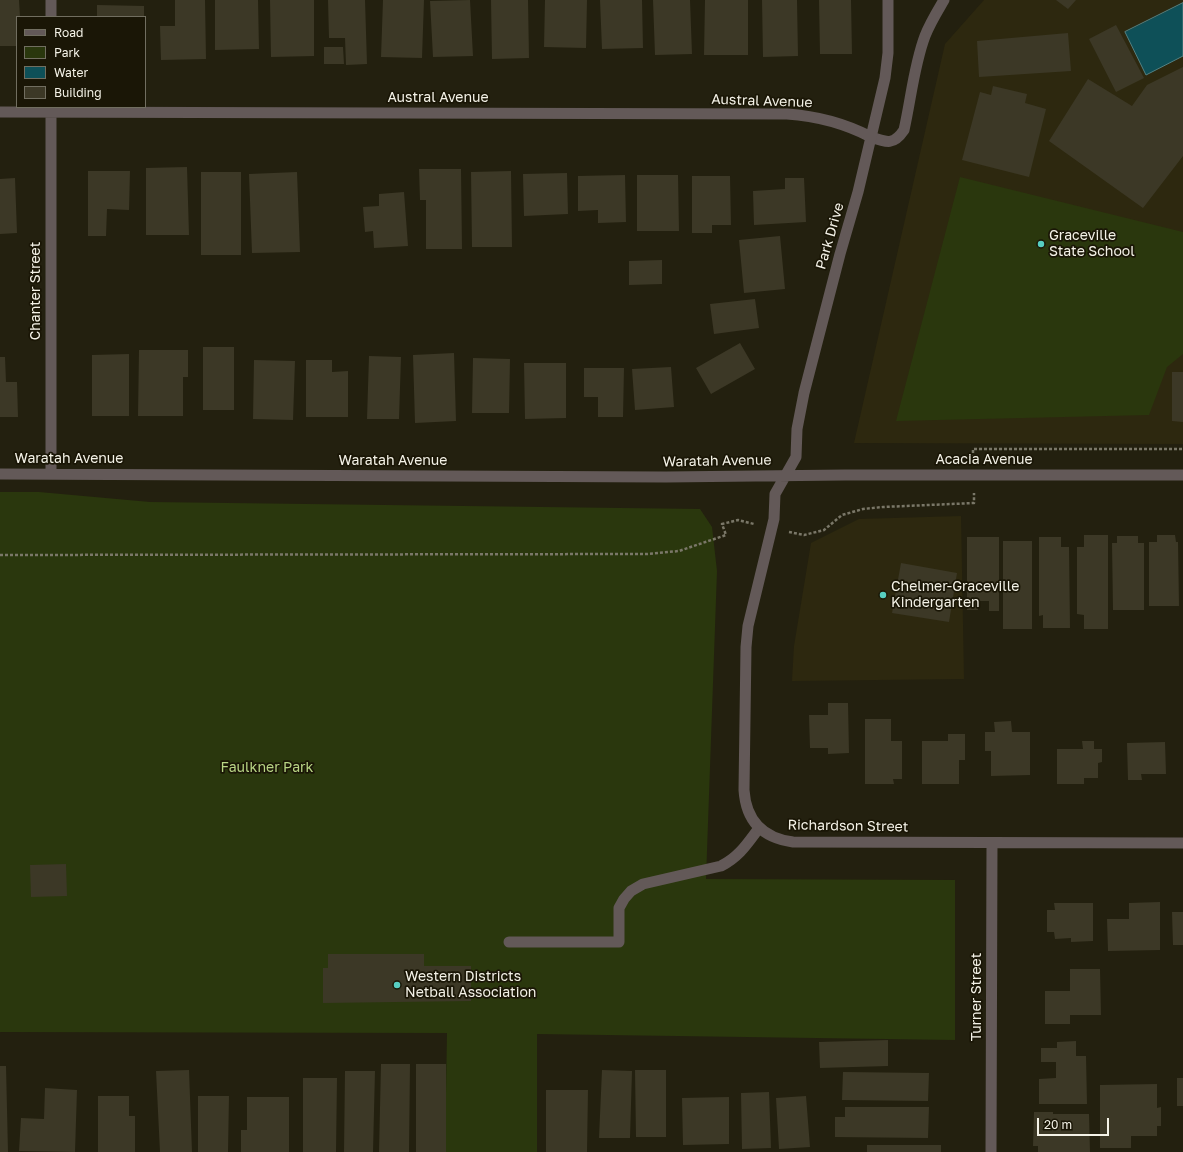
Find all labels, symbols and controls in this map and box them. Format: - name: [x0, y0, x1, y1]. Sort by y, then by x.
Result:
- legend: [16, 16, 146, 108]
- text: Road: [54, 25, 83, 40]
- text: Park: [54, 45, 80, 60]
- text: Water: [54, 65, 88, 80]
- text: Building: [54, 85, 102, 100]
- street label: Austral Avenue: [387, 90, 489, 106]
- street label: Austral Avenue: [711, 91, 813, 111]
- street label: Park Drive: [812, 201, 848, 271]
- place label: Graceville State School: [1049, 228, 1135, 260]
- marker: Graceville State School: [1036, 239, 1046, 249]
- street label: Chanter Street: [28, 242, 44, 340]
- street label: Waratah Avenue: [15, 451, 123, 467]
- street label: Waratah Avenue: [662, 452, 772, 470]
- street label: Acacia Avenue: [936, 452, 1032, 468]
- street label: Waratah Avenue: [339, 453, 447, 469]
- place label: Chelmer-Graceville Kindergarten: [891, 579, 1019, 612]
- marker: Chelmer-Graceville Kindergarten: [878, 590, 888, 600]
- park label: Faulkner Park: [221, 760, 313, 776]
- street label: Richardson Street: [788, 817, 908, 835]
- street label: Turner Street: [969, 953, 985, 1041]
- place label: Western Districts Netball Association: [405, 969, 536, 1002]
- marker: Western Districts Netball Association: [392, 980, 402, 990]
- scale bar: [1039, 1110, 1111, 1136]
- text: 20 m: [1044, 1117, 1072, 1132]

